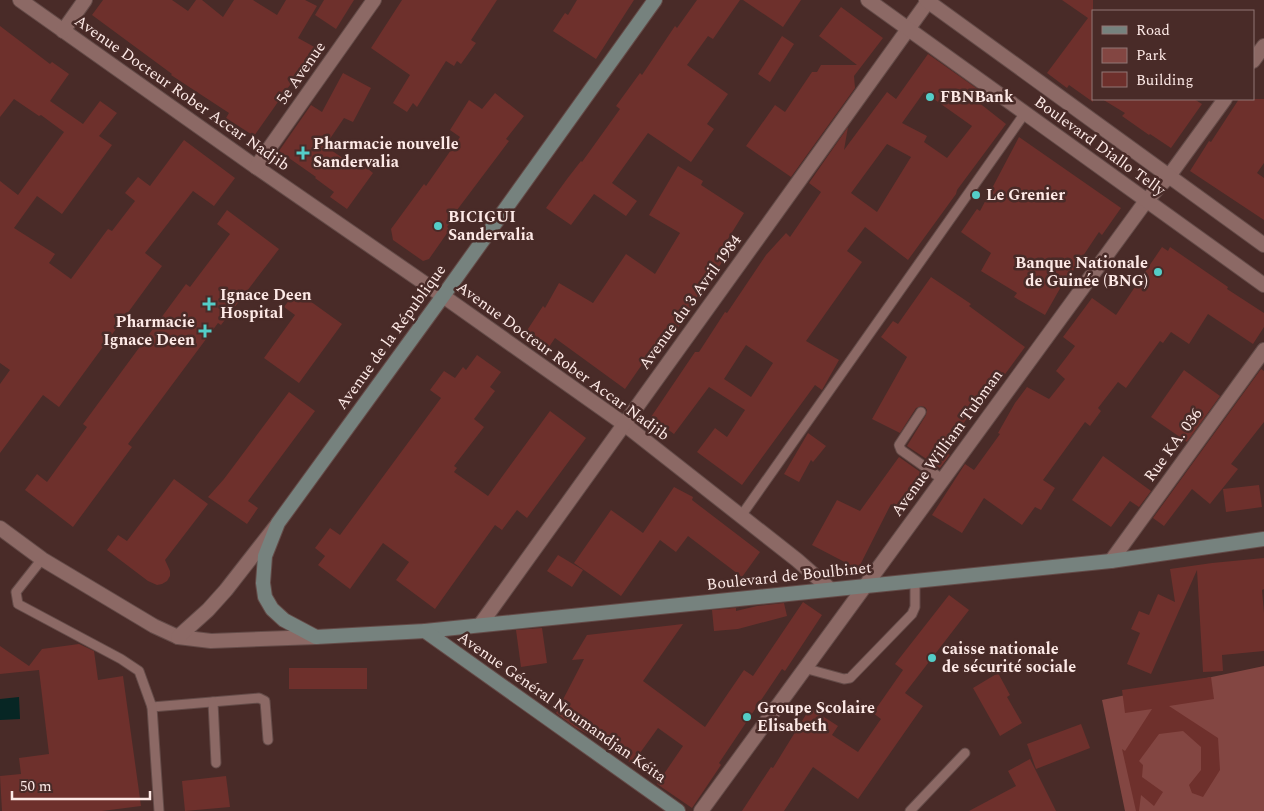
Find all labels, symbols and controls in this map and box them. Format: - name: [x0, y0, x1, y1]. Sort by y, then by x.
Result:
- street label: Avenue Docteur Rober Accar Nadjib: [69, 9, 295, 177]
- legend: [1092, 10, 1254, 100]
- text: Road: [1136, 19, 1170, 42]
- street label: 5e Avenue: [270, 36, 332, 110]
- text: Park: [1136, 44, 1167, 67]
- text: Building: [1136, 69, 1193, 92]
- place label: FBNBank: [940, 85, 1014, 109]
- street label: Boulevard Diallo Telly: [1029, 90, 1172, 203]
- marker: FBNBank: [924, 91, 936, 103]
- place label: Pharmacie nouvelle Sandervalia: [313, 132, 459, 174]
- marker: Pharmacie nouvelle Sandervalia: [297, 147, 309, 159]
- place label: Le Grenier: [986, 183, 1065, 207]
- marker: Le Grenier: [970, 189, 982, 201]
- place label: BICIGUI Sandervalia: [448, 205, 535, 247]
- marker: BICIGUI Sandervalia: [432, 220, 444, 232]
- street label: Avenue du 3 Avril 1984: [633, 229, 747, 375]
- place label: Banque Nationale de Guinée (BNG): [1015, 251, 1148, 293]
- street label: Avenue de la République: [330, 259, 452, 415]
- marker: Banque Nationale de Guinée (BNG): [1152, 266, 1164, 278]
- street label: Avenue Docteur Rober Accar Nadjib: [452, 275, 675, 447]
- place label: Ignace Deen Hospital: [220, 283, 312, 325]
- marker: Ignace Deen Hospital: [202, 297, 216, 311]
- place label: Pharmacie Ignace Deen: [103, 310, 195, 352]
- marker: Pharmacie Ignace Deen: [199, 325, 211, 337]
- street label: Avenue William Tubman: [885, 364, 1009, 522]
- street label: Rue KA. 036: [1138, 403, 1208, 487]
- street label: Boulevard de Boulbinet: [705, 555, 873, 597]
- street label: Avenue Général Noumandjan Kéita: [452, 625, 672, 789]
- place label: caisse nationale de sécurité sociale: [942, 637, 1076, 679]
- marker: caisse nationale de sécurité sociale: [926, 652, 938, 664]
- place label: Groupe Scolaire Elisabeth: [757, 696, 875, 738]
- marker: Groupe Scolaire Elisabeth: [741, 711, 753, 723]
- scale bar: [12, 768, 150, 800]
- text: 50 m: [20, 775, 52, 798]

